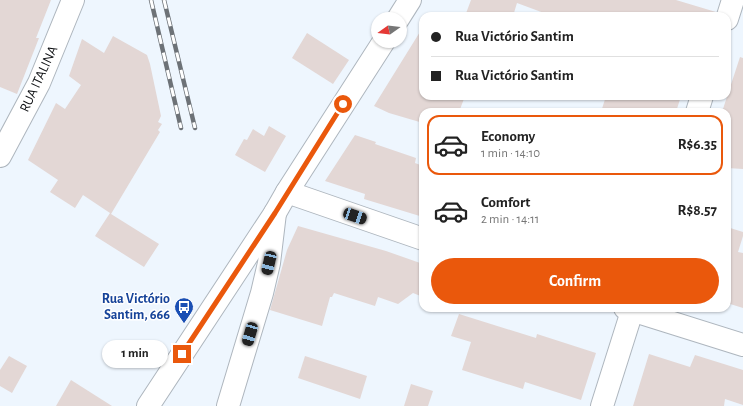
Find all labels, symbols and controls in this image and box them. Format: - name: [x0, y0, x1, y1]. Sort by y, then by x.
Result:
- north arrow: [371, 12, 407, 48]
- map controls: [371, 12, 407, 48]
- text: Rua Victório Santim: [455, 29, 574, 44]
- street label: RUA ITALINA: [18, 44, 60, 114]
- text: Rua Victório Santim: [455, 68, 574, 83]
- route start: [334, 95, 352, 113]
- icon: car: [433, 127, 469, 163]
- text: Economy: [481, 129, 535, 144]
- text: R$6.35: [678, 137, 717, 152]
- text: 1 min · 14:10: [481, 147, 540, 160]
- icon: car: [433, 193, 469, 229]
- text: Comfort: [481, 195, 530, 210]
- text: R$8.57: [678, 203, 717, 218]
- car: [342, 206, 368, 226]
- text: 2 min · 14:11: [481, 213, 539, 226]
- car: [260, 250, 278, 276]
- button: Confirm: [431, 258, 719, 304]
- place label: Rua Victório Santim, 666: [102, 292, 170, 322]
- bus stop icon: Rua Victório Santim, 666: [173, 296, 195, 324]
- car: [241, 321, 259, 347]
- callout: 1 min: [102, 340, 168, 368]
- route end: [173, 345, 191, 363]
- text: 1 min: [121, 347, 149, 360]

